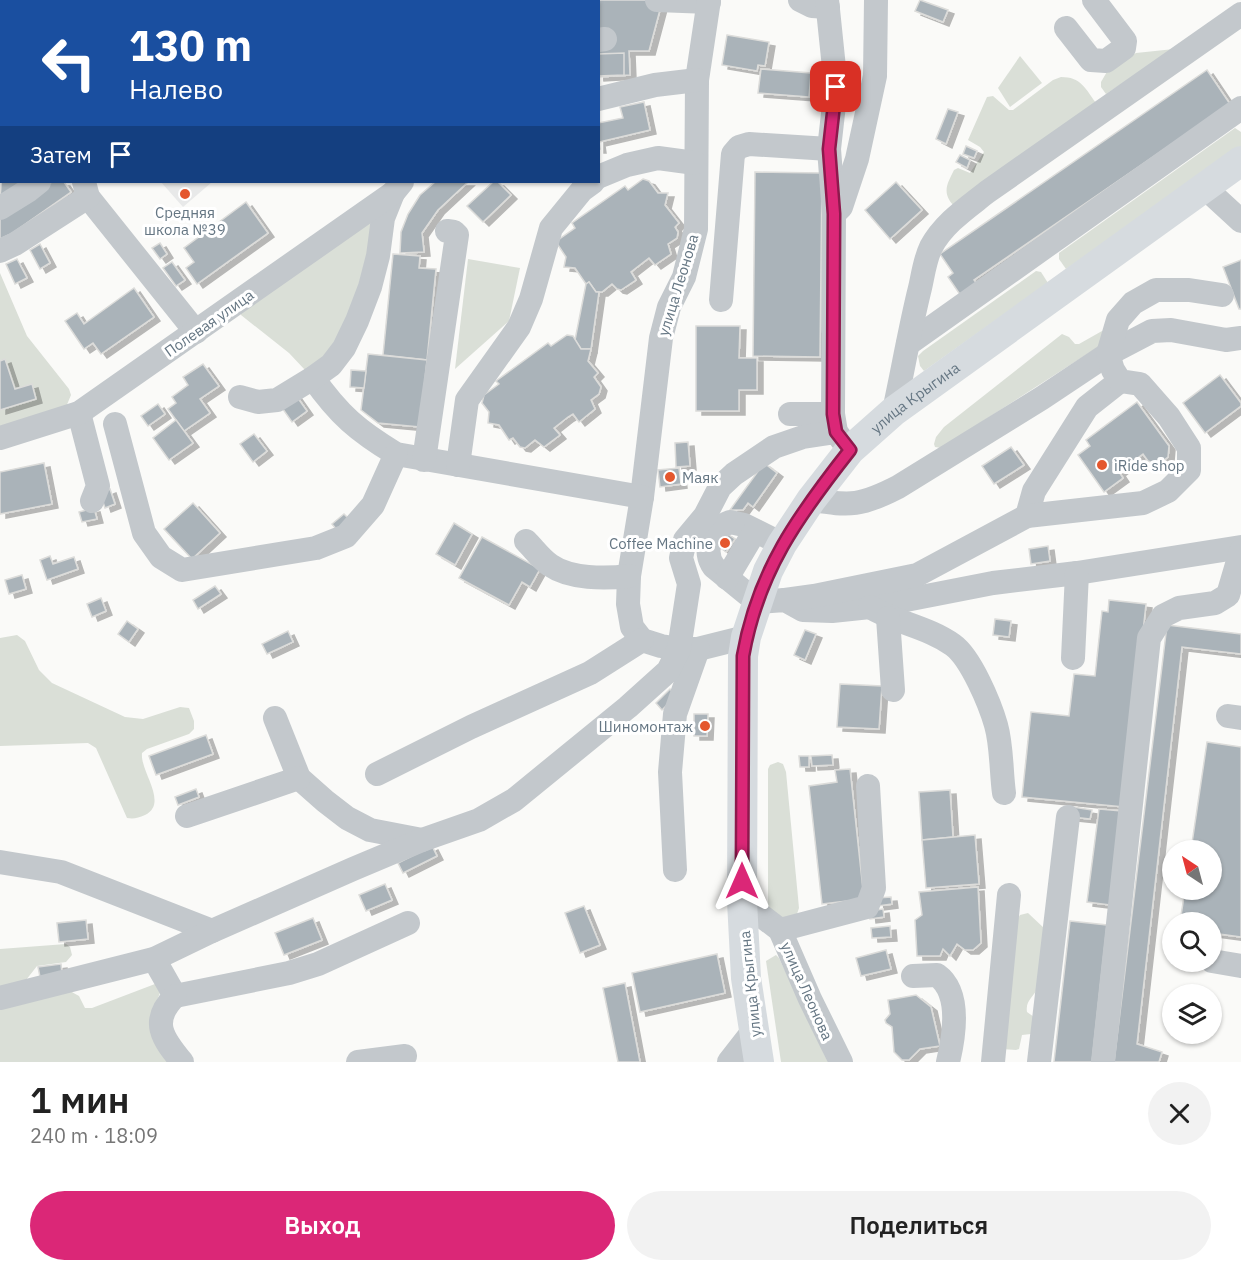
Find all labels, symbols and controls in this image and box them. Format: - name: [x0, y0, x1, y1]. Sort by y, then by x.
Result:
- text: 130 m: [129, 18, 252, 73]
- icon: left: [30, 24, 108, 102]
- pin: [810, 61, 861, 112]
- icon: arrive: [819, 70, 852, 103]
- text: Налево: [129, 71, 223, 106]
- icon: arrive: [104, 138, 137, 171]
- text: Затем: [30, 140, 92, 169]
- marker: Средняя школа №39: [178, 187, 192, 201]
- place label: Средняя школа №39: [144, 203, 226, 239]
- street label: улица Леонова: [653, 232, 703, 338]
- street label: Полевая улица: [161, 285, 257, 361]
- street label: улица Крыгина: [866, 358, 963, 437]
- place label: iRide shop: [1114, 456, 1185, 475]
- marker: iRide shop: [1095, 458, 1109, 472]
- place label: Маяк: [682, 468, 718, 487]
- marker: Маяк: [663, 470, 677, 484]
- place label: Coffee Machine: [609, 534, 713, 553]
- marker: Coffee Machine: [718, 536, 732, 550]
- place label: Шиномонтаж: [599, 717, 693, 736]
- marker: Шиномонтаж: [698, 719, 712, 733]
- north arrow: [1162, 840, 1222, 900]
- map controls: [1162, 840, 1222, 1044]
- position arrow: [710, 849, 774, 913]
- button: search: [1162, 912, 1222, 972]
- street label: улица Крыгина: [735, 930, 765, 1038]
- street label: улица Леонова: [777, 939, 837, 1043]
- button: layers: [1162, 984, 1222, 1044]
- text: 1 мин: [30, 1076, 129, 1123]
- button: close: [1148, 1082, 1211, 1145]
- text: 240 m · 18:09: [30, 1122, 158, 1149]
- button: Выход: [30, 1191, 615, 1260]
- button: Поделиться: [627, 1191, 1211, 1260]

